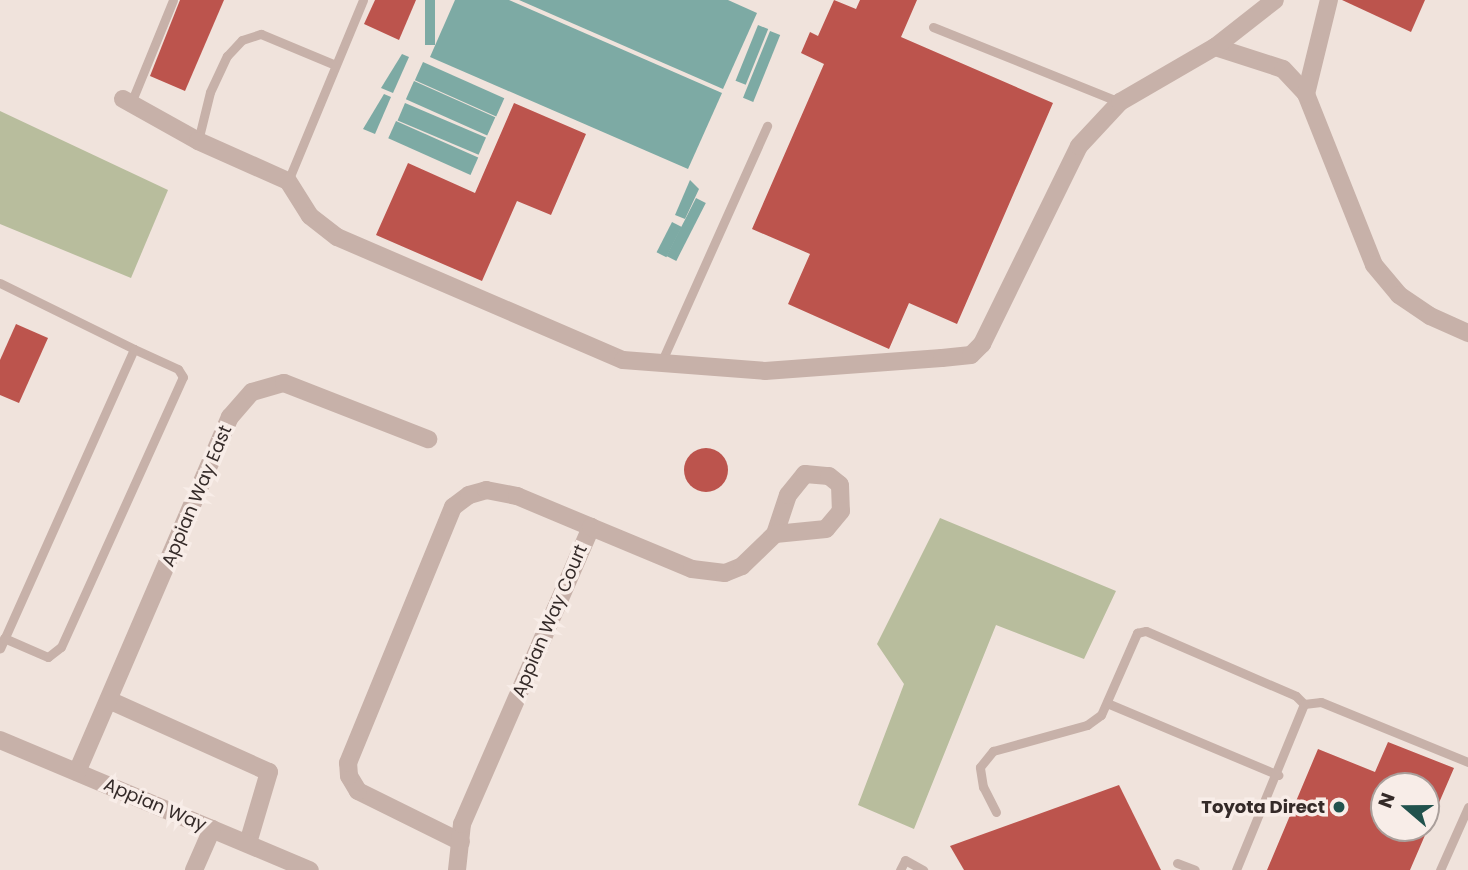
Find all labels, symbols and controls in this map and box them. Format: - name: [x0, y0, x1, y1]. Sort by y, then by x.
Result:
- street label: Appian Way East: [157, 422, 237, 570]
- street label: Appian Way Court: [508, 541, 592, 701]
- north arrow: [1370, 772, 1440, 842]
- street label: Appian Way: [100, 774, 210, 836]
- text: N: [1372, 789, 1402, 812]
- place label: Toyota Direct: [1201, 796, 1325, 818]
- marker: Toyota Direct: [1331, 799, 1347, 815]

